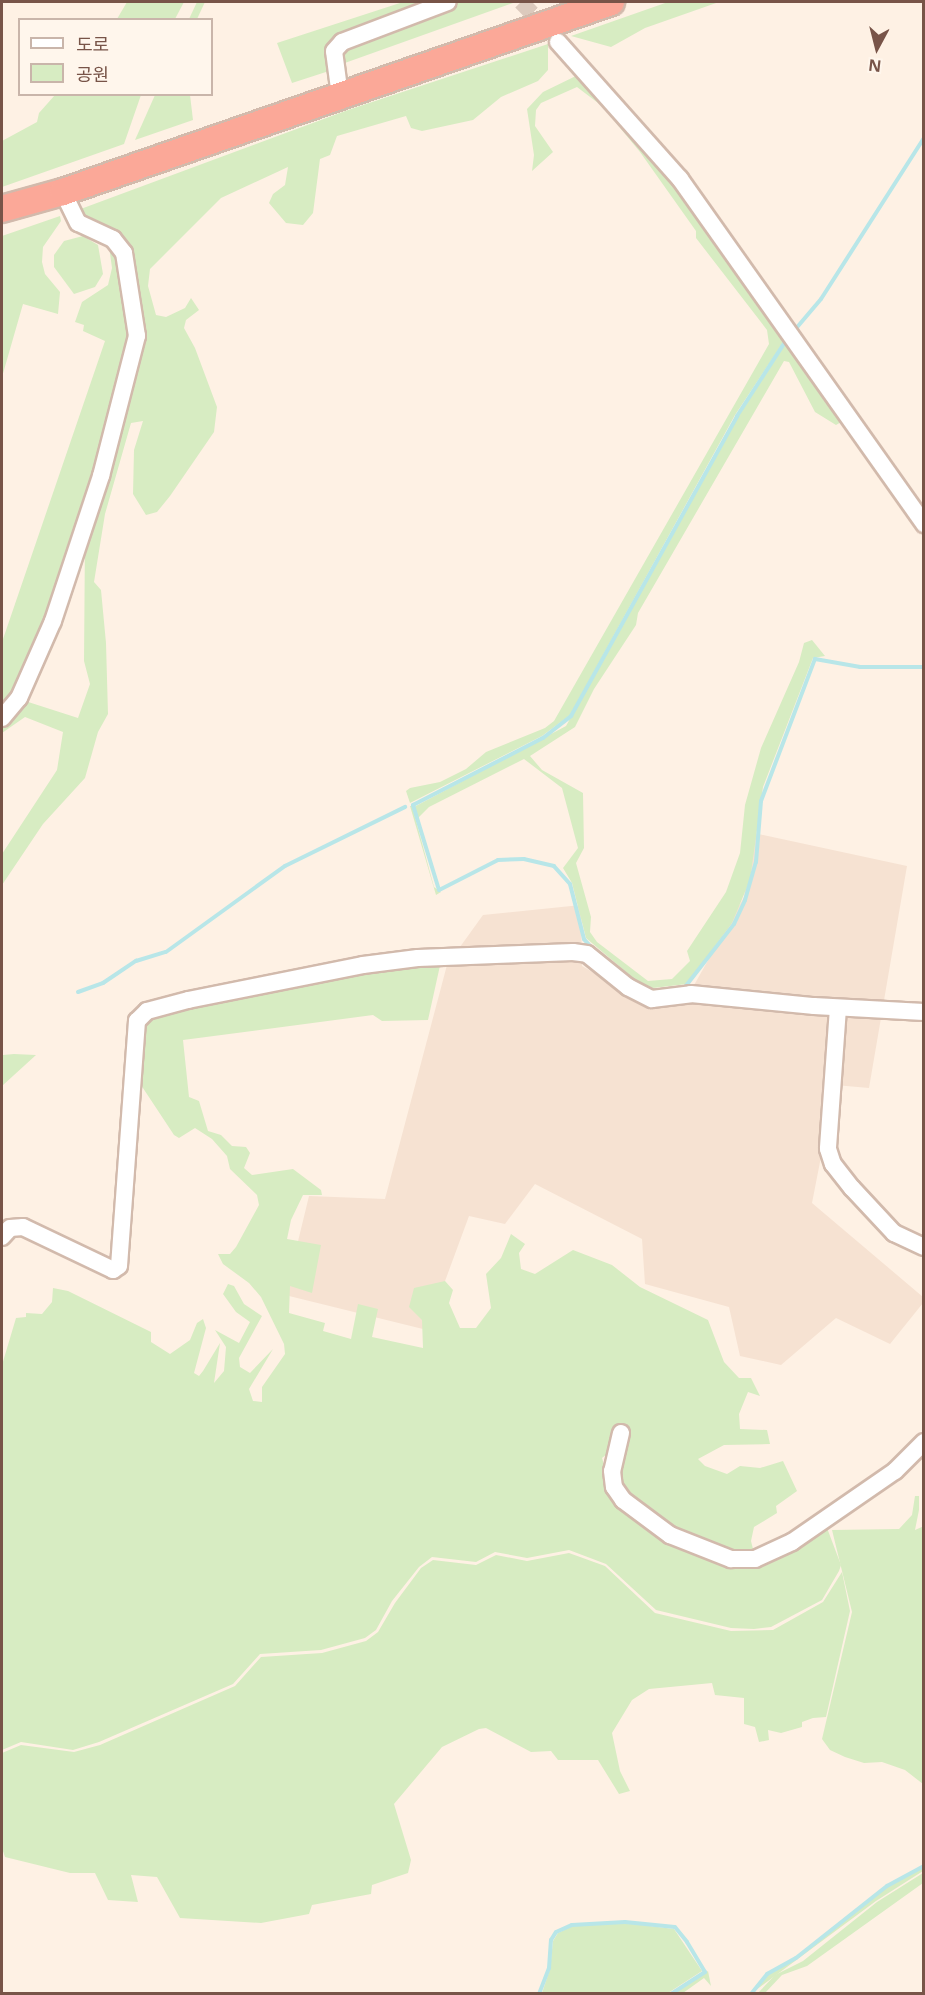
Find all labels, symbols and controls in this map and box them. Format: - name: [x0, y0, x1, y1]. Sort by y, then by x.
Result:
- legend: [18, 18, 213, 96]
- north arrow: [847, 18, 907, 78]
- text: 도로: [76, 32, 109, 56]
- text: N: [867, 54, 883, 78]
- text: 공원: [76, 62, 109, 86]

